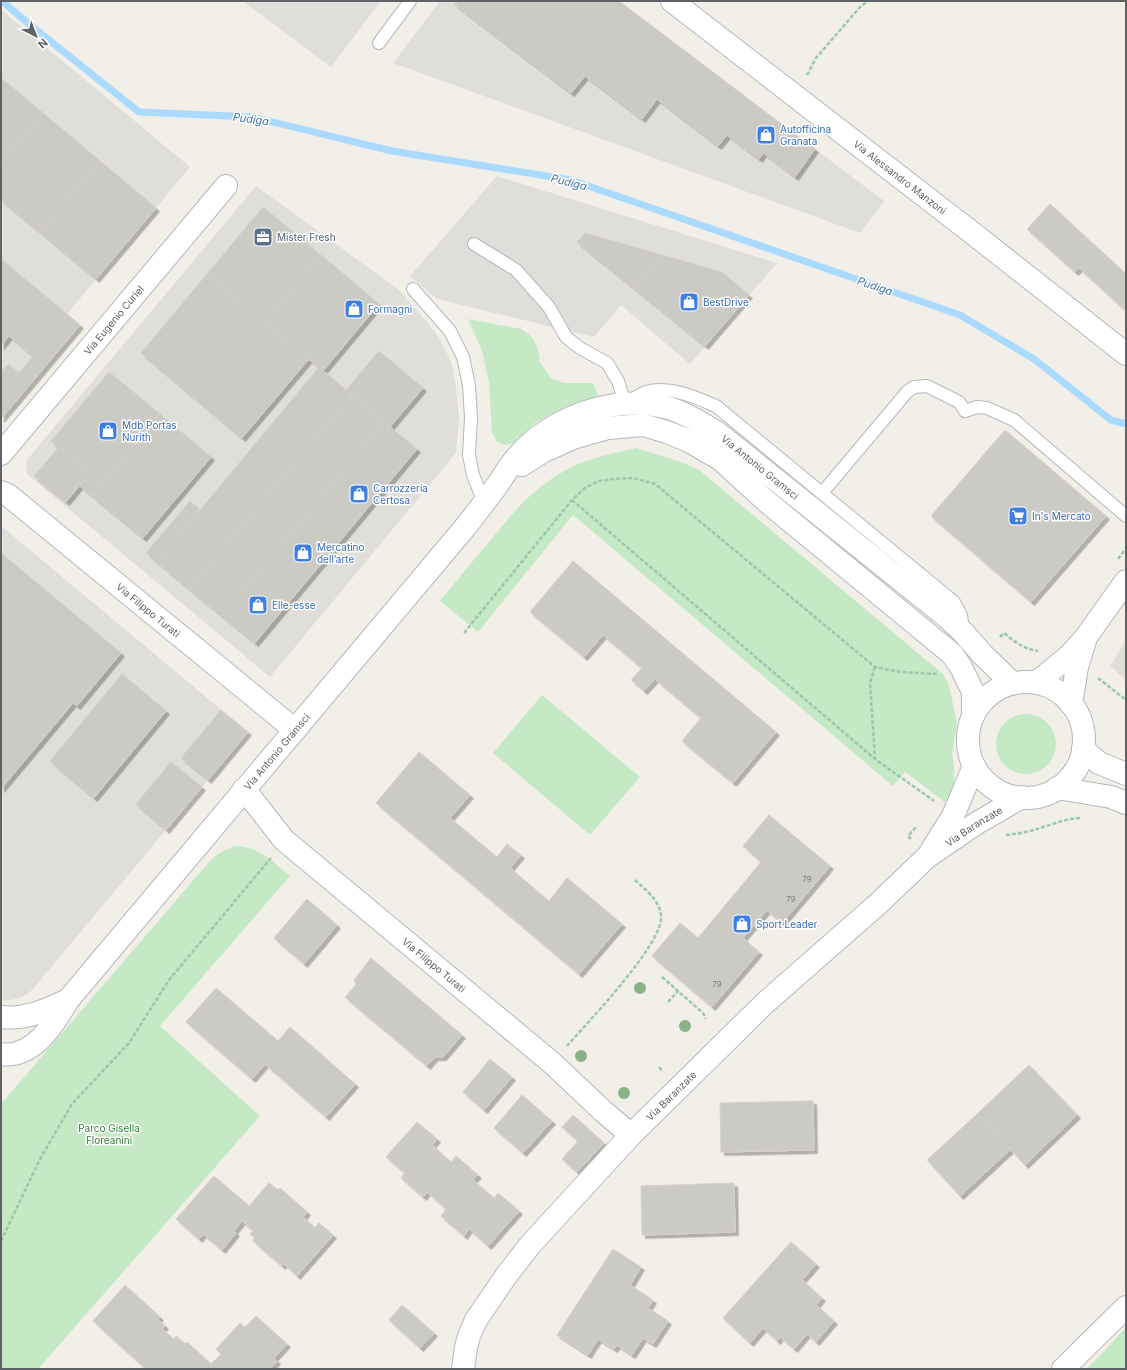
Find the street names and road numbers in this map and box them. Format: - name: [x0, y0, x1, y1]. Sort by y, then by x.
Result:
- street label: Via Alessandro Manzoni: [851, 137, 949, 217]
- street label: Via Eugenio Curiel: [81, 283, 146, 357]
- street label: Via Antonio Gramsci: [719, 432, 801, 502]
- street label: Via Filippo Turati: [114, 580, 183, 639]
- street label: Via Antonio Gramsci: [241, 711, 312, 792]
- street label: Via Baranzate: [943, 804, 1005, 849]
- street label: Via Filippo Turati: [400, 935, 468, 995]
- street label: Via Baranzate: [643, 1068, 699, 1123]

